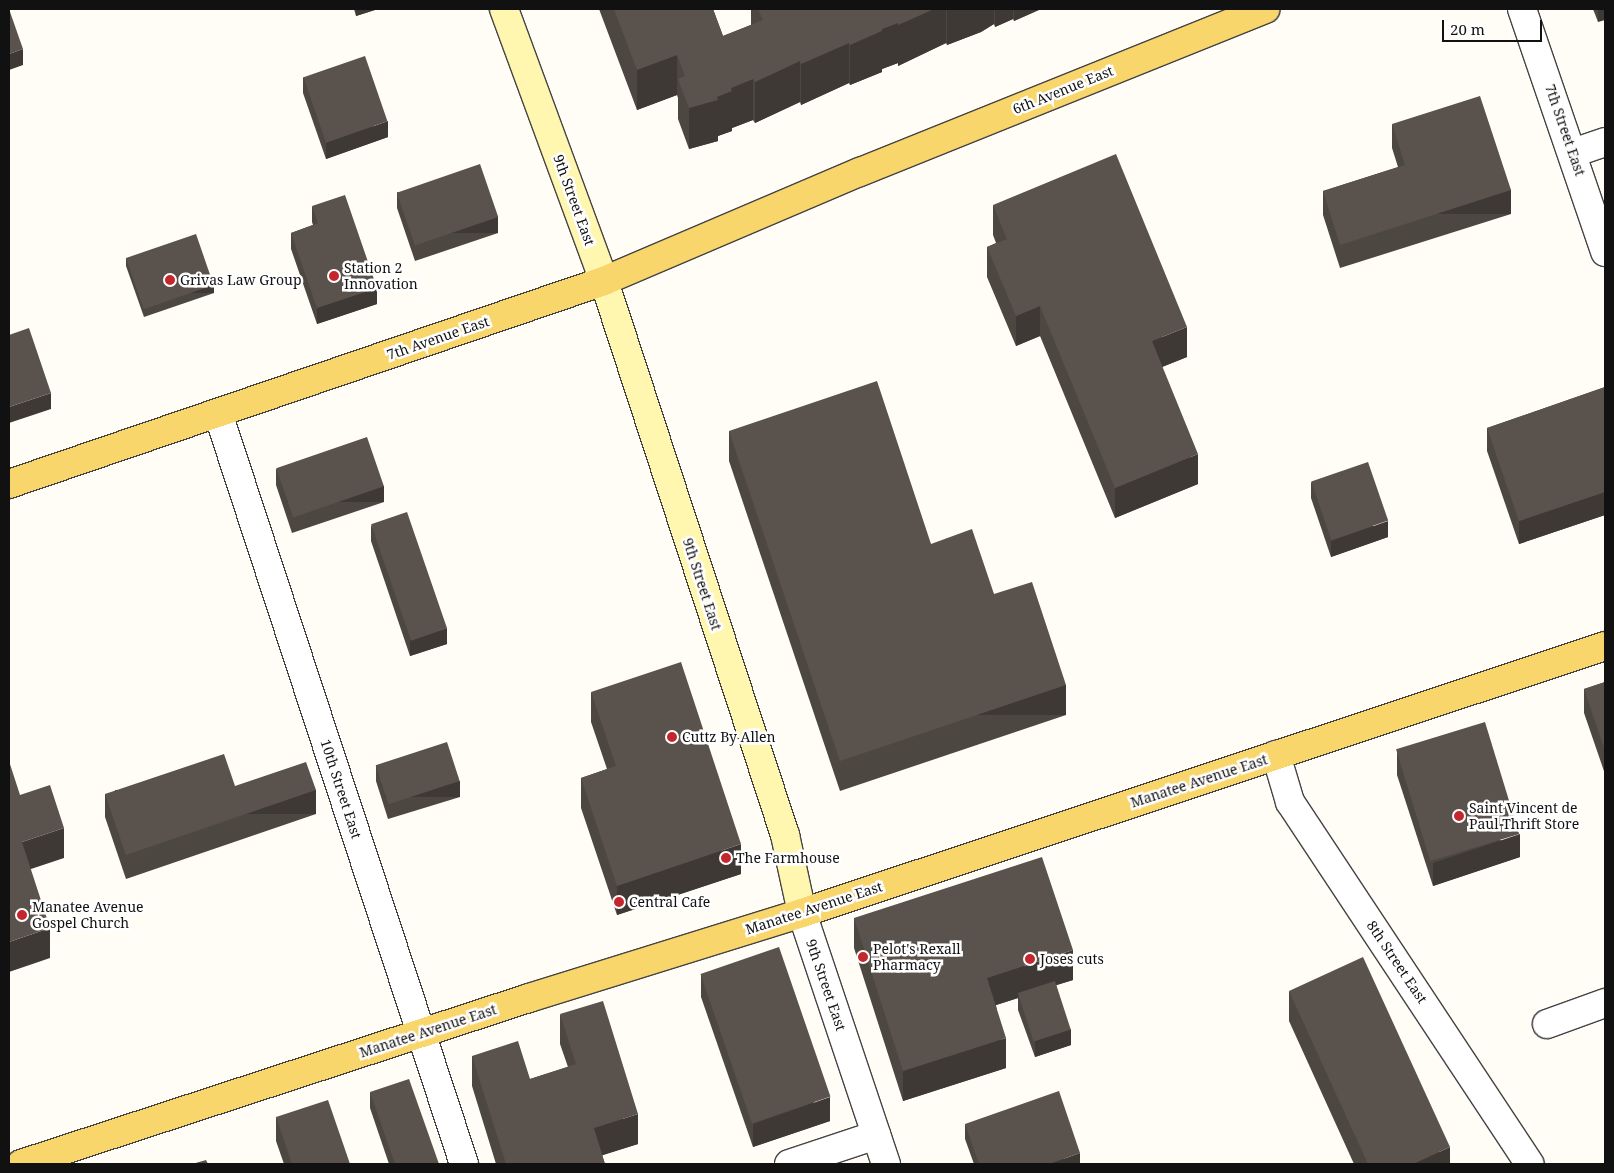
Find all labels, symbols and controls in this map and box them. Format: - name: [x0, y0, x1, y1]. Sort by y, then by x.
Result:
- scale bar: [1444, 10, 1544, 42]
- text: 20 m: [1450, 19, 1485, 39]
- street label: 6th Avenue East: [1010, 62, 1116, 118]
- street label: 7th Street East: [1541, 82, 1589, 178]
- street label: 9th Street East: [550, 152, 598, 248]
- place label: Station 2 Innovation: [344, 260, 418, 292]
- marker: Station 2 Innovation: [328, 270, 340, 282]
- place label: Grivas Law Group: [180, 272, 301, 288]
- marker: Grivas Law Group: [164, 274, 176, 286]
- street label: 7th Avenue East: [385, 313, 491, 363]
- street label: 9th Street East: [679, 536, 725, 632]
- place label: Cuttz By Allen: [682, 729, 776, 745]
- marker: Cuttz By Allen: [666, 731, 678, 743]
- street label: 10th Street East: [317, 737, 365, 841]
- street label: Manatee Avenue East: [1128, 751, 1270, 811]
- place label: Saint Vincent de Paul Thrift Store: [1469, 800, 1579, 832]
- marker: Saint Vincent de Paul Thrift Store: [1453, 810, 1465, 822]
- place label: The Farmhouse: [736, 850, 840, 866]
- marker: The Farmhouse: [720, 852, 732, 864]
- street label: Manatee Avenue East: [743, 878, 885, 938]
- place label: Central Cafe: [629, 894, 710, 910]
- marker: Central Cafe: [613, 896, 625, 908]
- place label: Manatee Avenue Gospel Church: [32, 899, 144, 932]
- marker: Manatee Avenue Gospel Church: [16, 909, 28, 921]
- street label: 8th Street East: [1363, 918, 1431, 1006]
- street label: 9th Street East: [802, 937, 850, 1033]
- place label: Pelot's Rexall Pharmacy: [873, 941, 961, 974]
- marker: Pelot's Rexall Pharmacy: [857, 951, 869, 963]
- place label: Joses cuts: [1040, 951, 1104, 967]
- marker: Joses cuts: [1024, 953, 1036, 965]
- street label: Manatee Avenue East: [357, 1001, 499, 1061]

